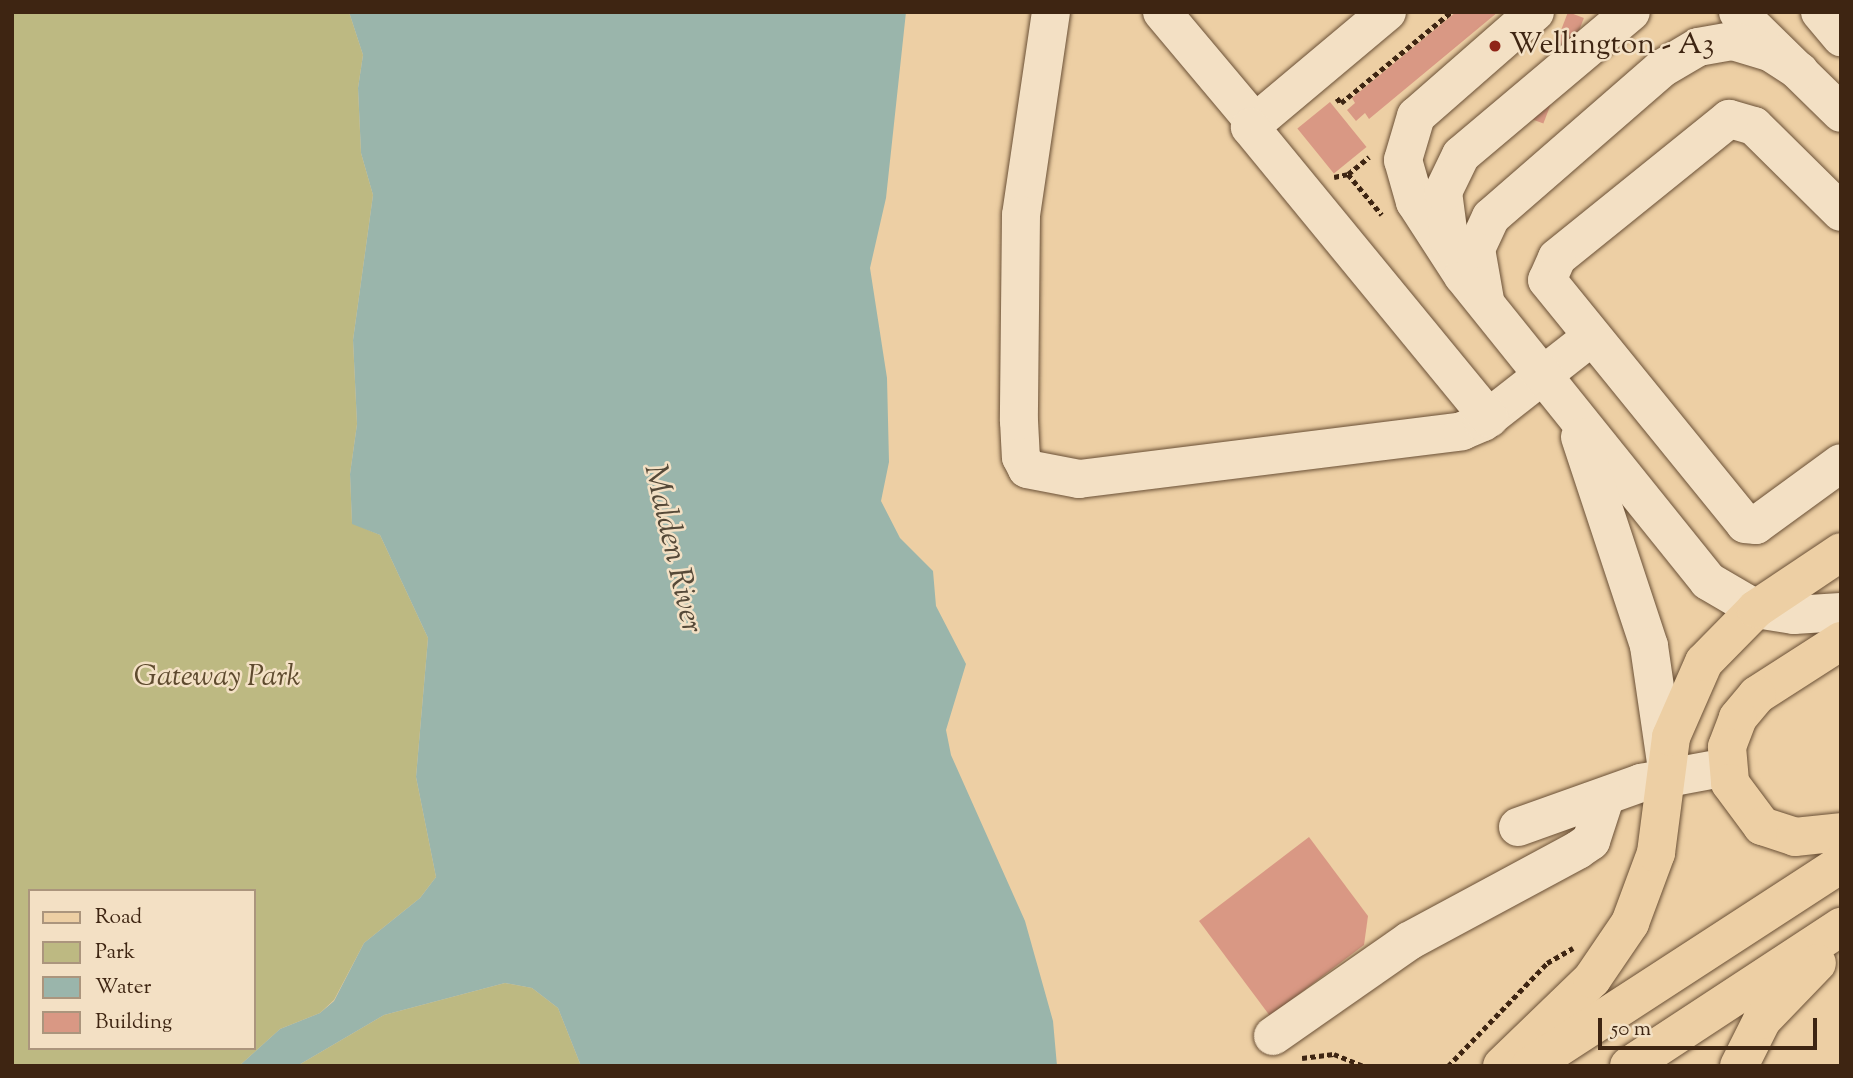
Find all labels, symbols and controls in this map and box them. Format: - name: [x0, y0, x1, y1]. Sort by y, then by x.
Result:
- place label: Wellington - A3: [1509, 28, 1714, 64]
- marker: Wellington - A3: [1487, 38, 1503, 54]
- water label: Malden River: [634, 461, 710, 637]
- park label: Gateway Park: [134, 660, 300, 696]
- legend: [28, 889, 256, 1050]
- text: Road: [95, 903, 142, 933]
- text: Park: [95, 938, 135, 968]
- text: Water: [95, 973, 151, 1003]
- scale bar: [1601, 1004, 1820, 1048]
- text: Building: [95, 1008, 172, 1038]
- text: 50 m: [1611, 1015, 1651, 1045]

